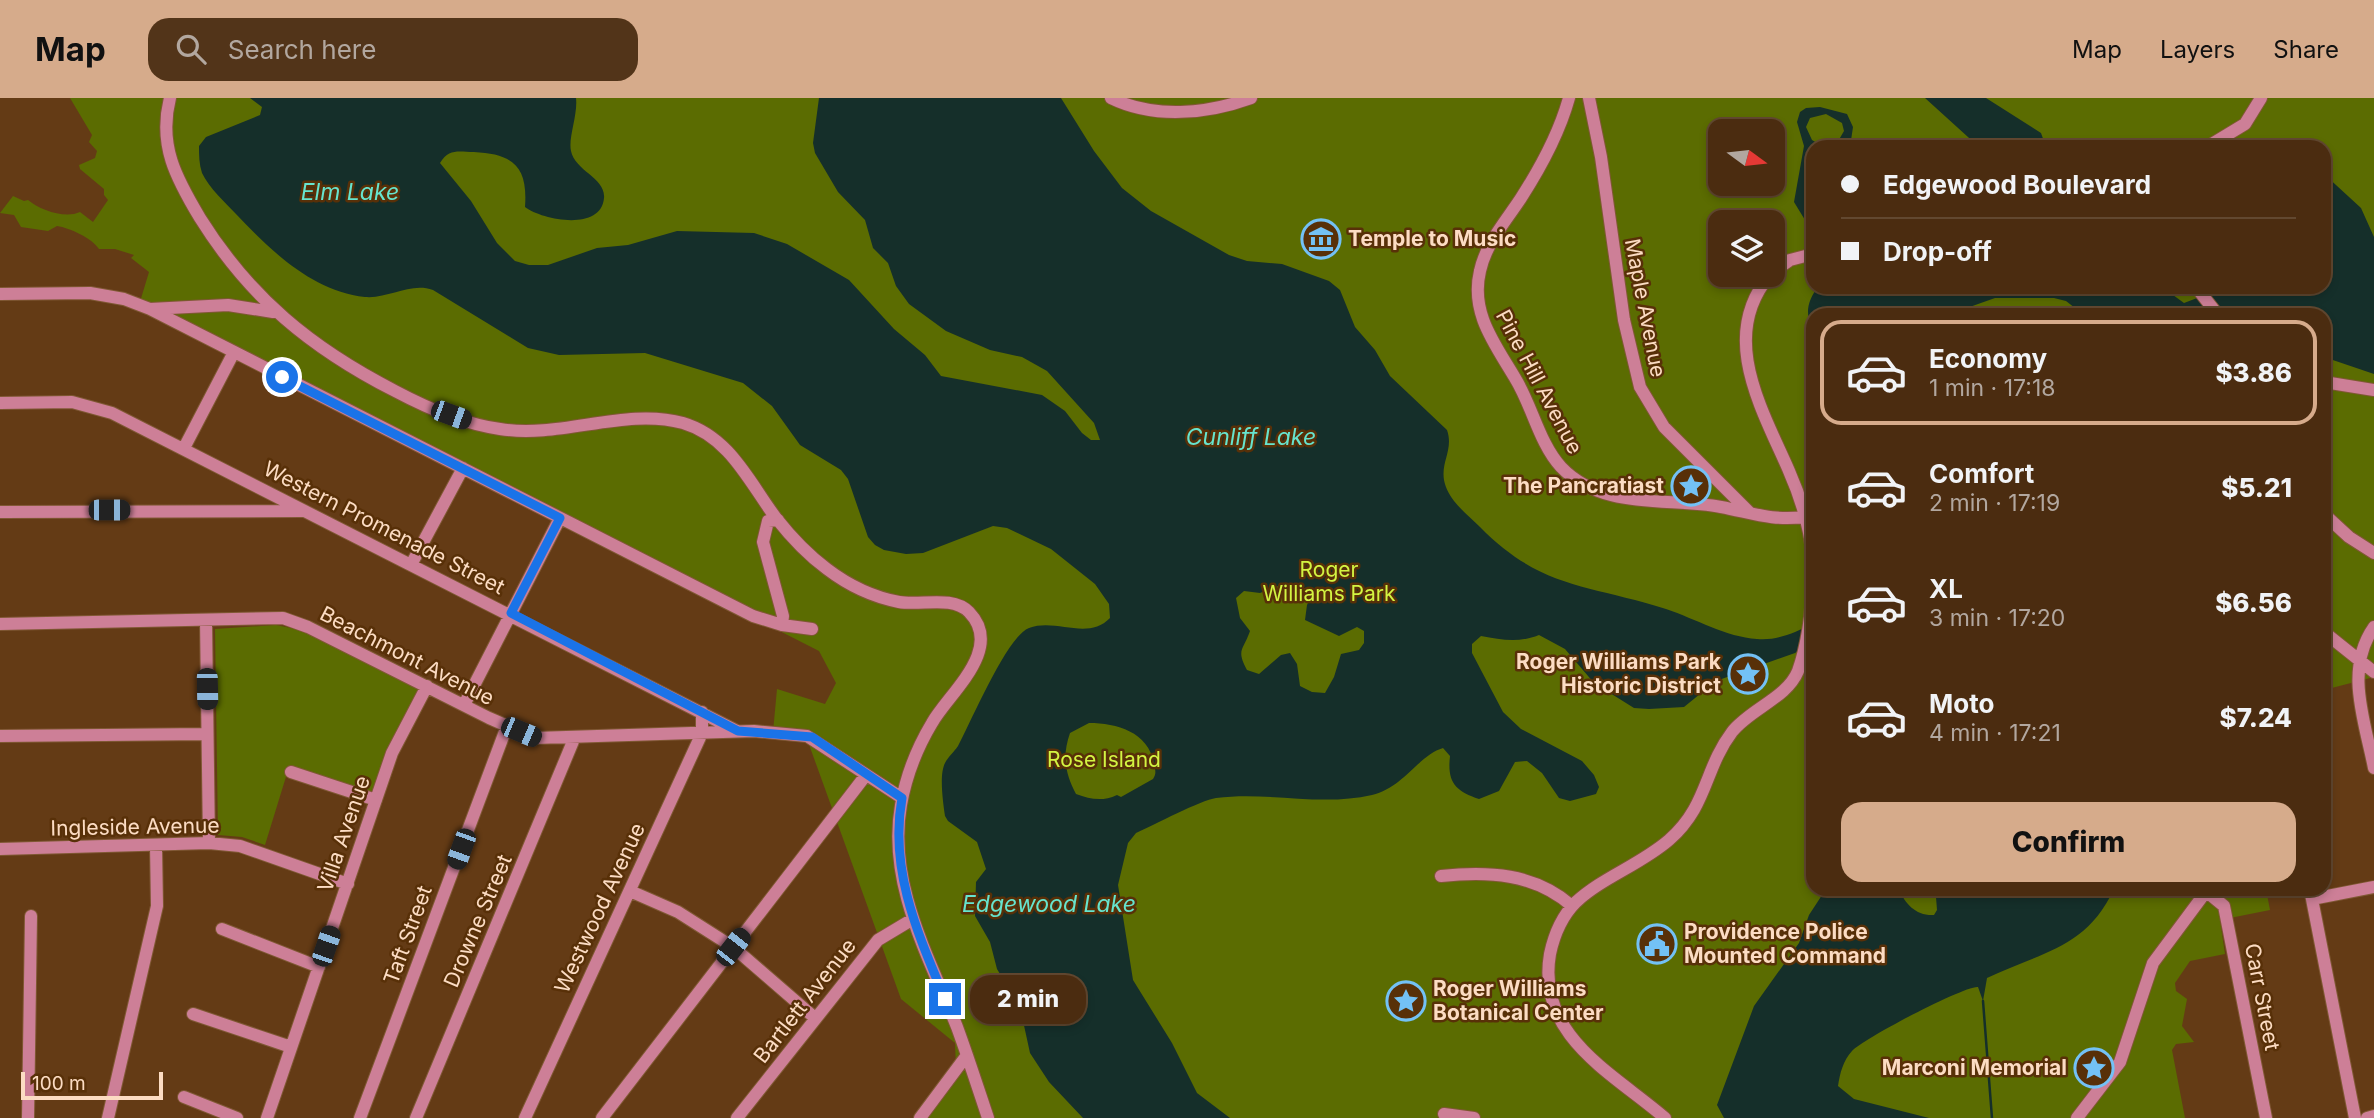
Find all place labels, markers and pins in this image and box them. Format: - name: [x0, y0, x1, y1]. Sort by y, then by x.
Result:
- museum icon: Temple to Music: [1300, 218, 1342, 260]
- place label: Temple to Music: [1348, 226, 1516, 251]
- place icon: The Pancratiast: [1670, 465, 1712, 507]
- place label: The Pancratiast: [1503, 473, 1664, 498]
- place label: Roger Williams Park Historic District: [1516, 649, 1722, 698]
- place icon: Roger Williams Park Historic District: [1727, 653, 1769, 695]
- place label: Providence Police Mounted Command: [1684, 919, 1886, 968]
- public building icon: Providence Police Mounted Command: [1636, 923, 1678, 965]
- place label: Roger Williams Botanical Center: [1433, 976, 1604, 1025]
- place icon: Roger Williams Botanical Center: [1385, 980, 1427, 1022]
- place icon: Marconi Memorial: [2073, 1047, 2115, 1089]
- place label: Marconi Memorial: [1882, 1055, 2067, 1080]

